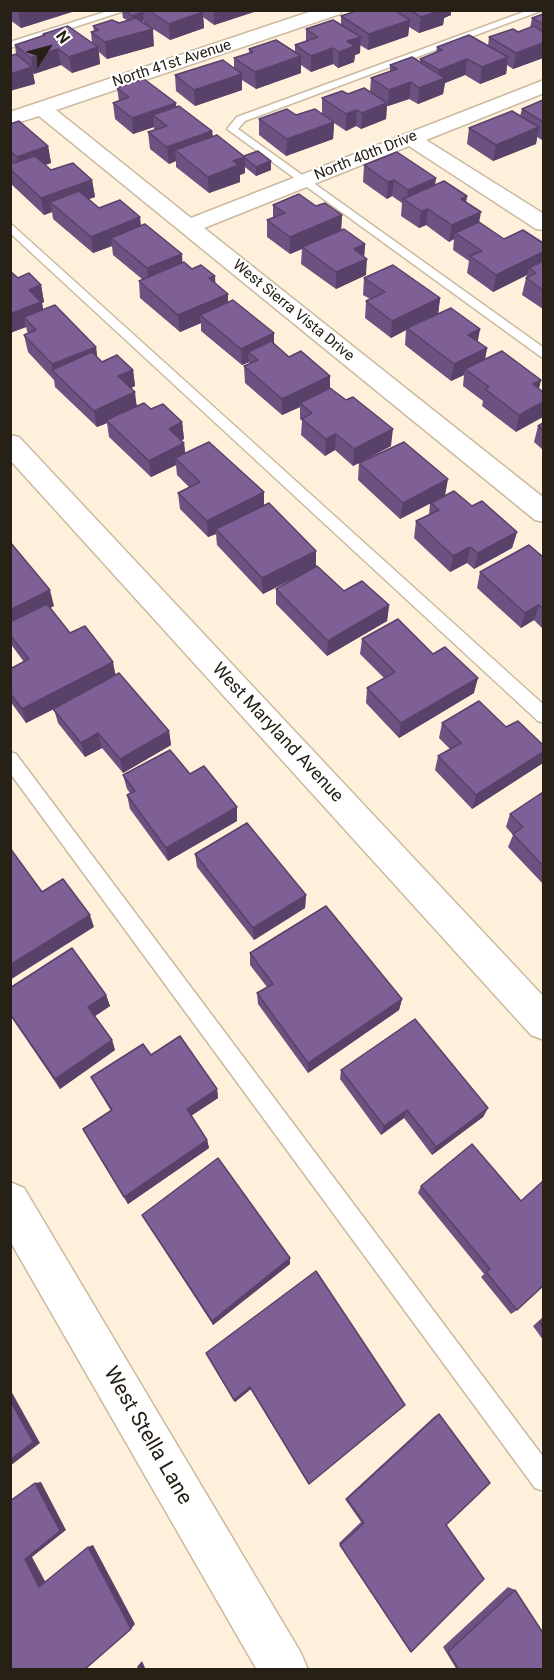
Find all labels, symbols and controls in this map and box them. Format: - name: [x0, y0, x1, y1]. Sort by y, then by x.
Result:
- north arrow: [18, 18, 78, 78]
- text: N: [52, 27, 74, 47]
- street label: North 41st Avenue: [110, 36, 234, 92]
- street label: North 40th Drive: [312, 127, 420, 185]
- street label: West Sierra Vista Drive: [229, 256, 357, 366]
- street label: West Maryland Avenue: [207, 659, 347, 807]
- street label: West Stella Lane: [97, 1363, 197, 1509]

